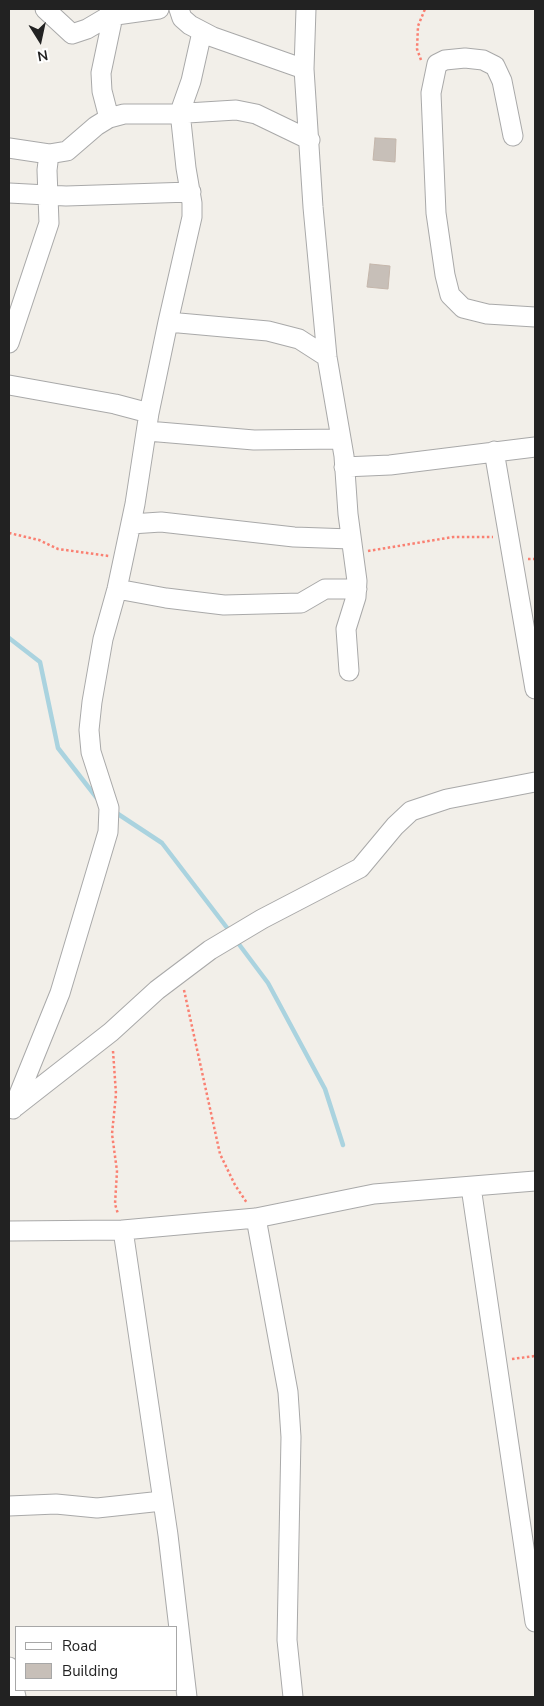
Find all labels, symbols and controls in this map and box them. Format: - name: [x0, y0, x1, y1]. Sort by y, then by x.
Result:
- north arrow: [15, 15, 65, 65]
- text: N: [36, 45, 50, 66]
- legend: [15, 1626, 178, 1691]
- text: Road: [62, 1636, 97, 1656]
- text: Building: [62, 1661, 118, 1681]

